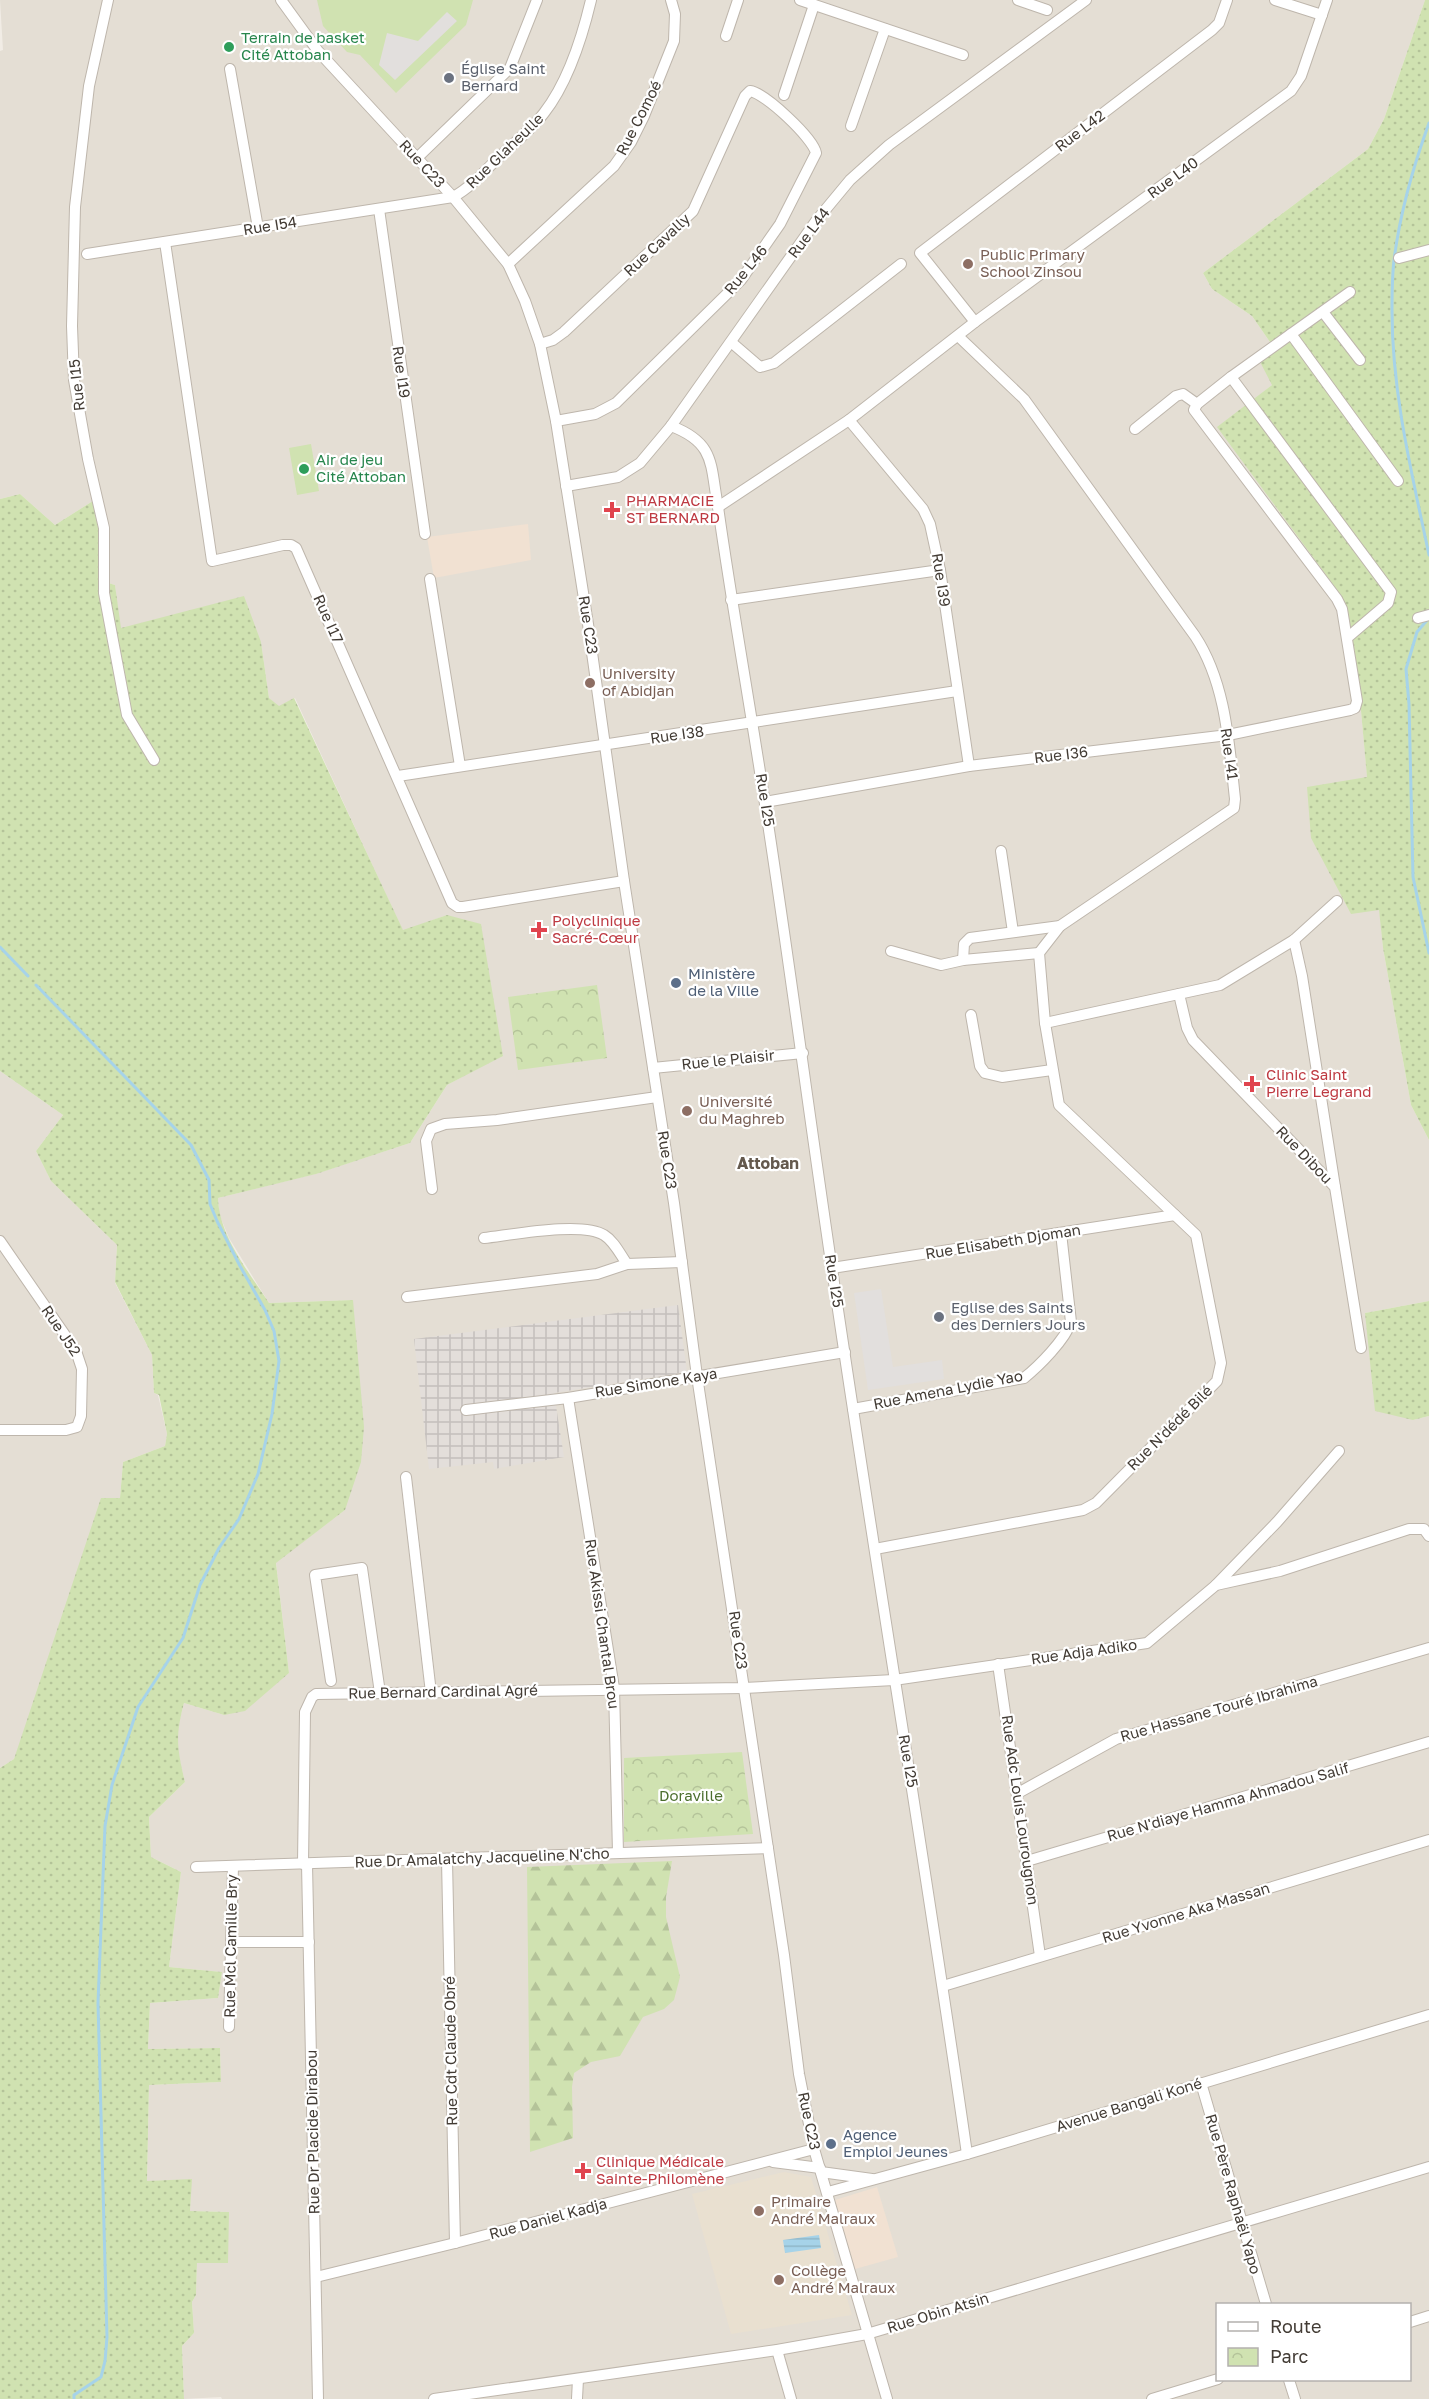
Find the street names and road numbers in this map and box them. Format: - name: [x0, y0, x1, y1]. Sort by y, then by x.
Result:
- street label: Rue Comoé: [612, 77, 665, 158]
- street label: Rue L42: [1051, 106, 1108, 155]
- street label: Rue Glaheulle: [462, 109, 547, 192]
- street label: Rue C23: [396, 136, 449, 191]
- street label: Rue L40: [1143, 153, 1201, 202]
- street label: Rue L44: [783, 204, 833, 261]
- street label: Rue Cavally: [619, 209, 694, 279]
- street label: Rue I54: [242, 212, 298, 238]
- street label: Rue L46: [720, 241, 771, 298]
- street label: Rue I19: [389, 345, 415, 399]
- street label: Rue I15: [64, 358, 88, 412]
- street label: Rue I39: [929, 552, 955, 608]
- street label: Rue I17: [310, 591, 348, 646]
- street label: Rue C23: [575, 594, 603, 655]
- street label: Rue I38: [649, 721, 705, 747]
- street label: Rue I41: [1217, 727, 1243, 781]
- street label: Rue I36: [1033, 742, 1089, 766]
- street label: Rue I25: [753, 772, 779, 828]
- street label: Rue le Plaisir: [680, 1045, 775, 1073]
- street label: Rue Dibou: [1273, 1122, 1337, 1187]
- street label: Rue C23: [654, 1129, 682, 1190]
- street label: Rue Elisabeth Djoman: [924, 1220, 1082, 1262]
- street label: Rue I25: [822, 1253, 848, 1309]
- street label: Rue J52: [38, 1302, 85, 1359]
- street label: Rue Simone Kaya: [593, 1363, 718, 1401]
- street label: Rue Amena Lydie Yao: [872, 1366, 1024, 1412]
- street label: Rue N'dédé Bilé: [1123, 1381, 1216, 1474]
- street label: Rue Akissi Chantal Brou: [582, 1538, 624, 1710]
- street label: Rue C23: [726, 1609, 752, 1670]
- street label: Rue Adja Adiko: [1030, 1635, 1138, 1667]
- street label: Rue Hassane Touré Ibrahima: [1118, 1671, 1320, 1745]
- street label: Rue Bernard Cardinal Agré: [348, 1680, 538, 1702]
- street label: Rue Adc Louis Lourougnon: [999, 1714, 1043, 1906]
- street label: Rue I25: [895, 1733, 922, 1789]
- street label: Rue N'diaye Hamma Ahmadou Salif: [1105, 1758, 1351, 1844]
- street label: Rue Dr Amalatchy Jacqueline N'cho: [354, 1844, 610, 1870]
- street label: Rue Mcl Camille Bry: [220, 1873, 240, 2018]
- street label: Rue Yvonne Aka Massan: [1100, 1878, 1272, 1946]
- street label: Rue Cdt Claude Obré: [440, 1976, 460, 2126]
- street label: Rue Dr Placide Dirabou: [302, 2050, 322, 2214]
- street label: Avenue Bangali Koné: [1054, 2073, 1204, 2135]
- street label: Rue C23: [795, 2090, 825, 2152]
- street label: Rue Père Raphaël Yapo: [1202, 2112, 1265, 2276]
- street label: Rue Daniel Kadja: [487, 2194, 609, 2242]
- street label: Rue Obin Atsin: [885, 2288, 991, 2336]

